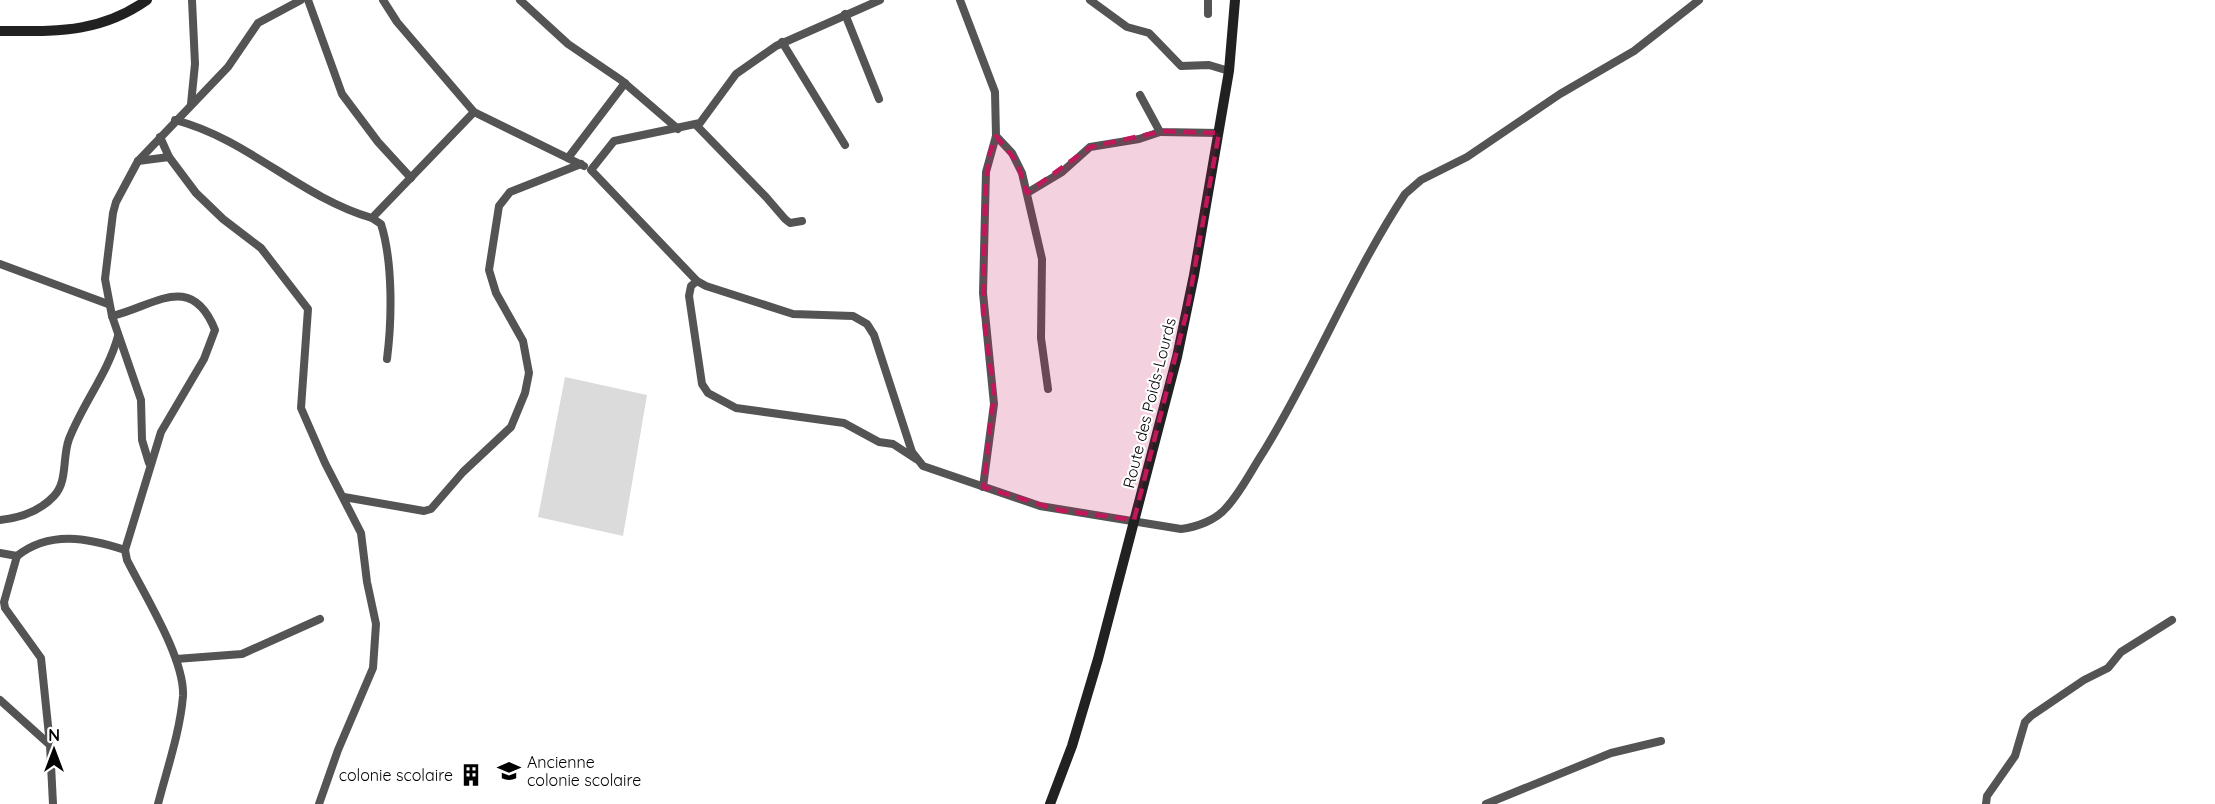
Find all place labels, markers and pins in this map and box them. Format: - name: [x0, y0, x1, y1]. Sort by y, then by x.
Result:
- place label: Ancienne colonie scolaire: [527, 752, 641, 790]
- school or university icon: Ancienne colonie scolaire: [496, 758, 522, 784]
- building icon: colonie scolaire: [458, 762, 484, 788]
- place label: colonie scolaire: [339, 765, 453, 785]

